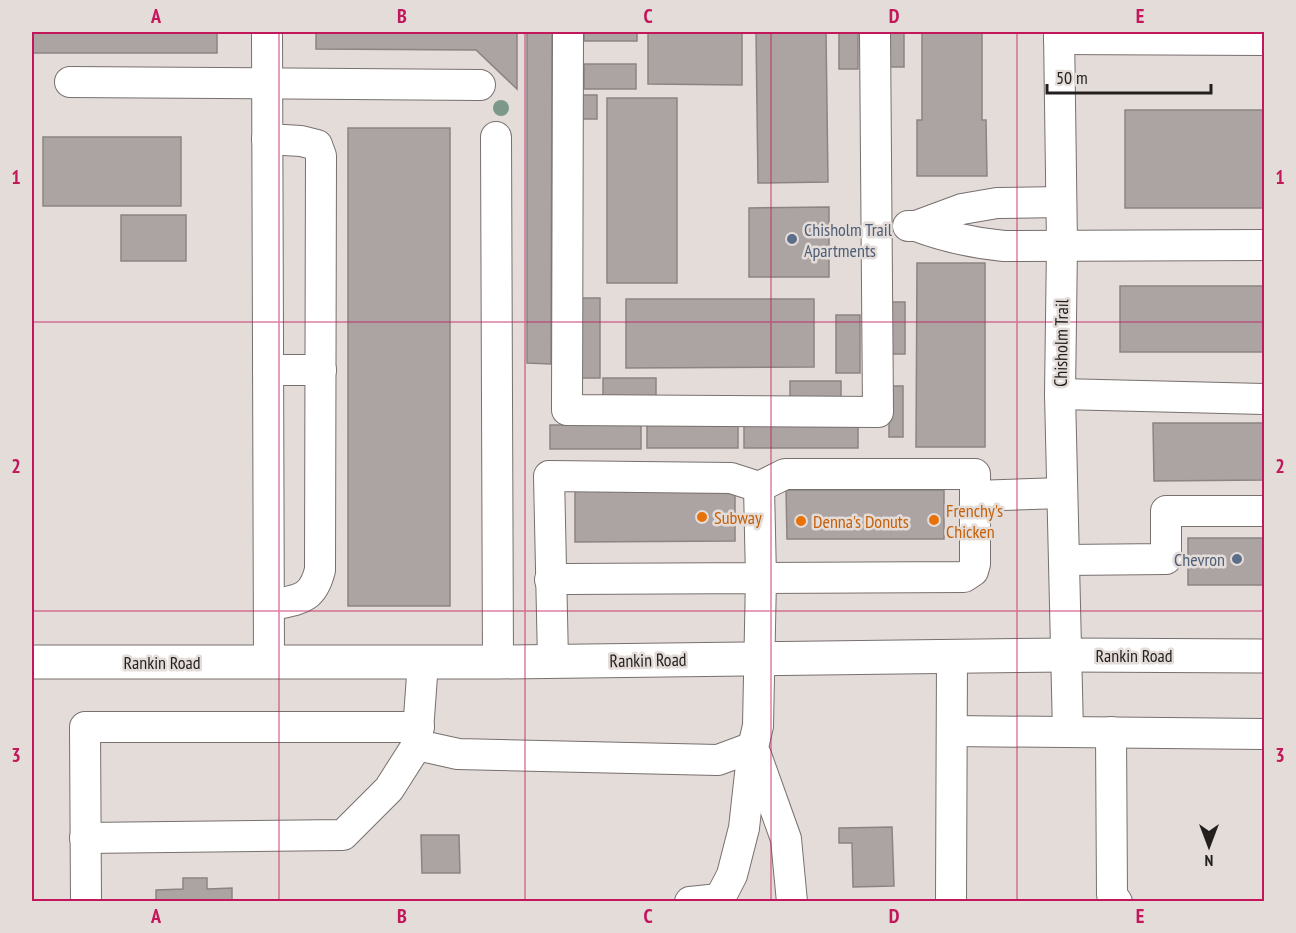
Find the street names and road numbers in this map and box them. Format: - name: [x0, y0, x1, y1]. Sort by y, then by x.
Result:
- street label: Chisholm Trail: [1049, 298, 1073, 387]
- street label: Rankin Road: [1095, 644, 1173, 667]
- street label: Rankin Road: [609, 648, 687, 672]
- street label: Rankin Road: [123, 651, 201, 674]

